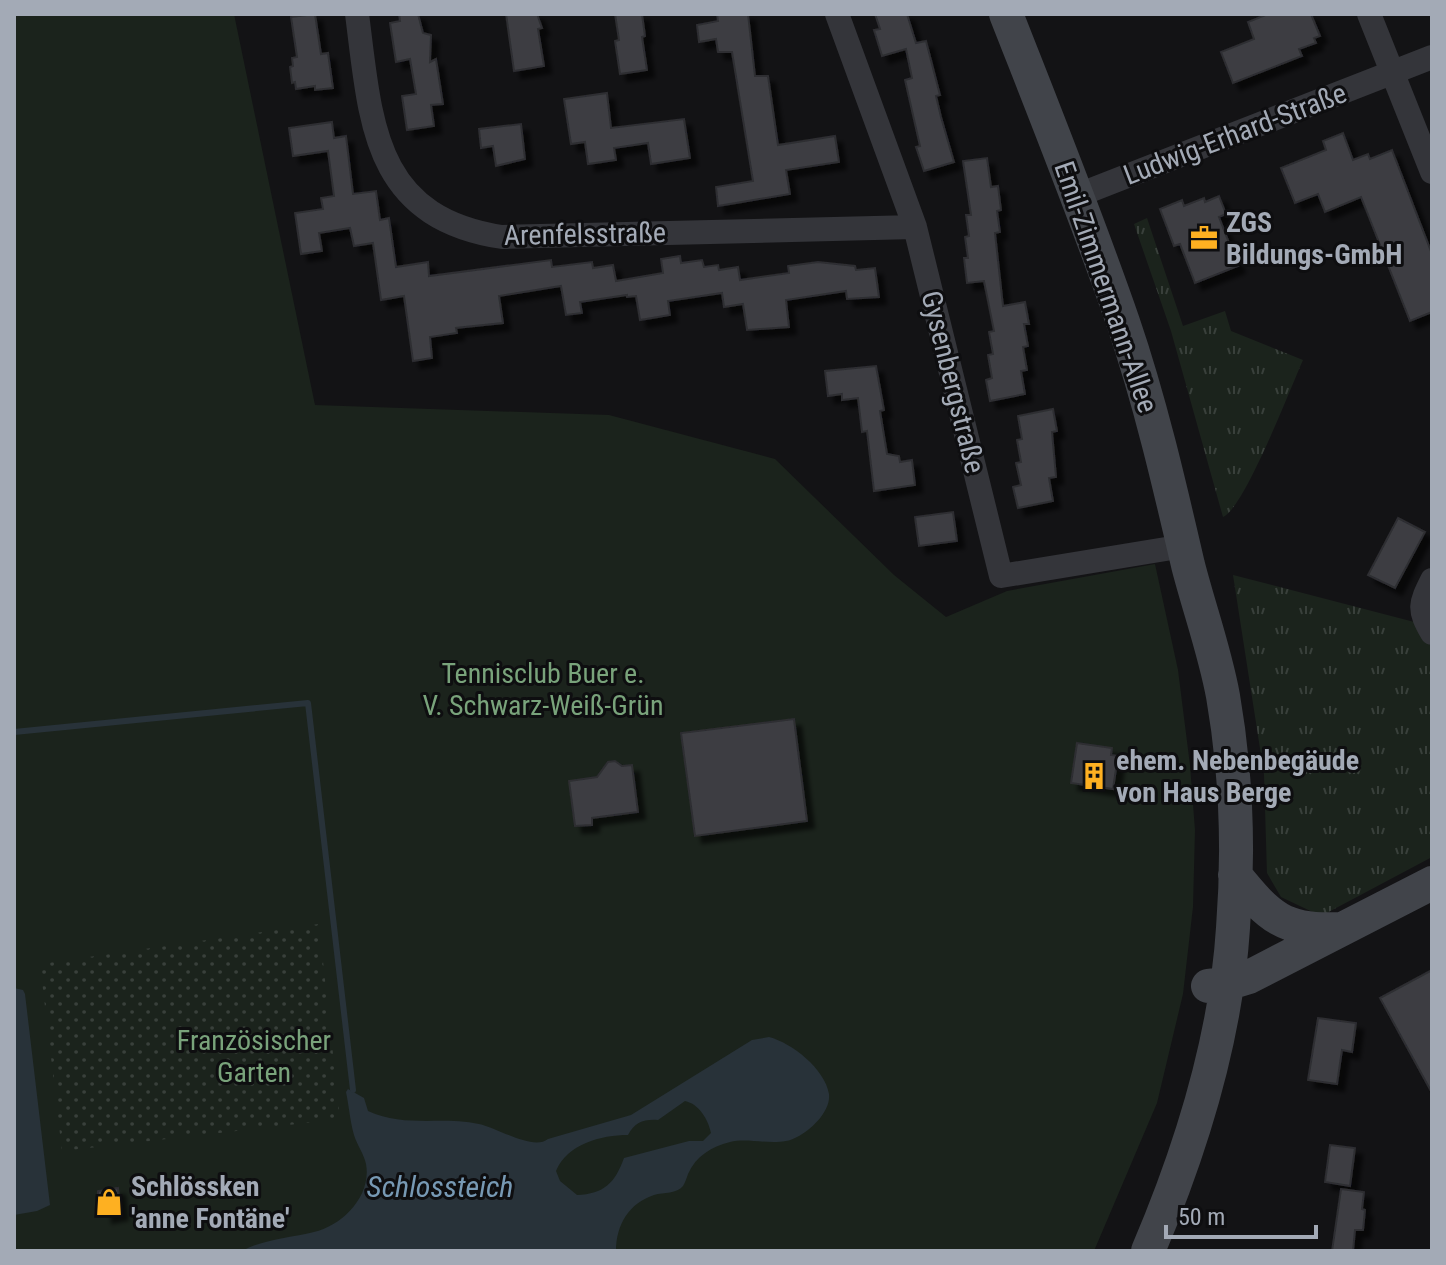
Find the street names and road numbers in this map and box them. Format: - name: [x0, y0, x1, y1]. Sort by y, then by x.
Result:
- street label: Ludwig-Erhard-Straße: [1119, 76, 1351, 192]
- street label: Emil-Zimmermann-Allee: [1048, 157, 1164, 417]
- street label: Arenfelsstraße: [504, 216, 666, 252]
- street label: Gysenbergstraße: [914, 287, 992, 477]

